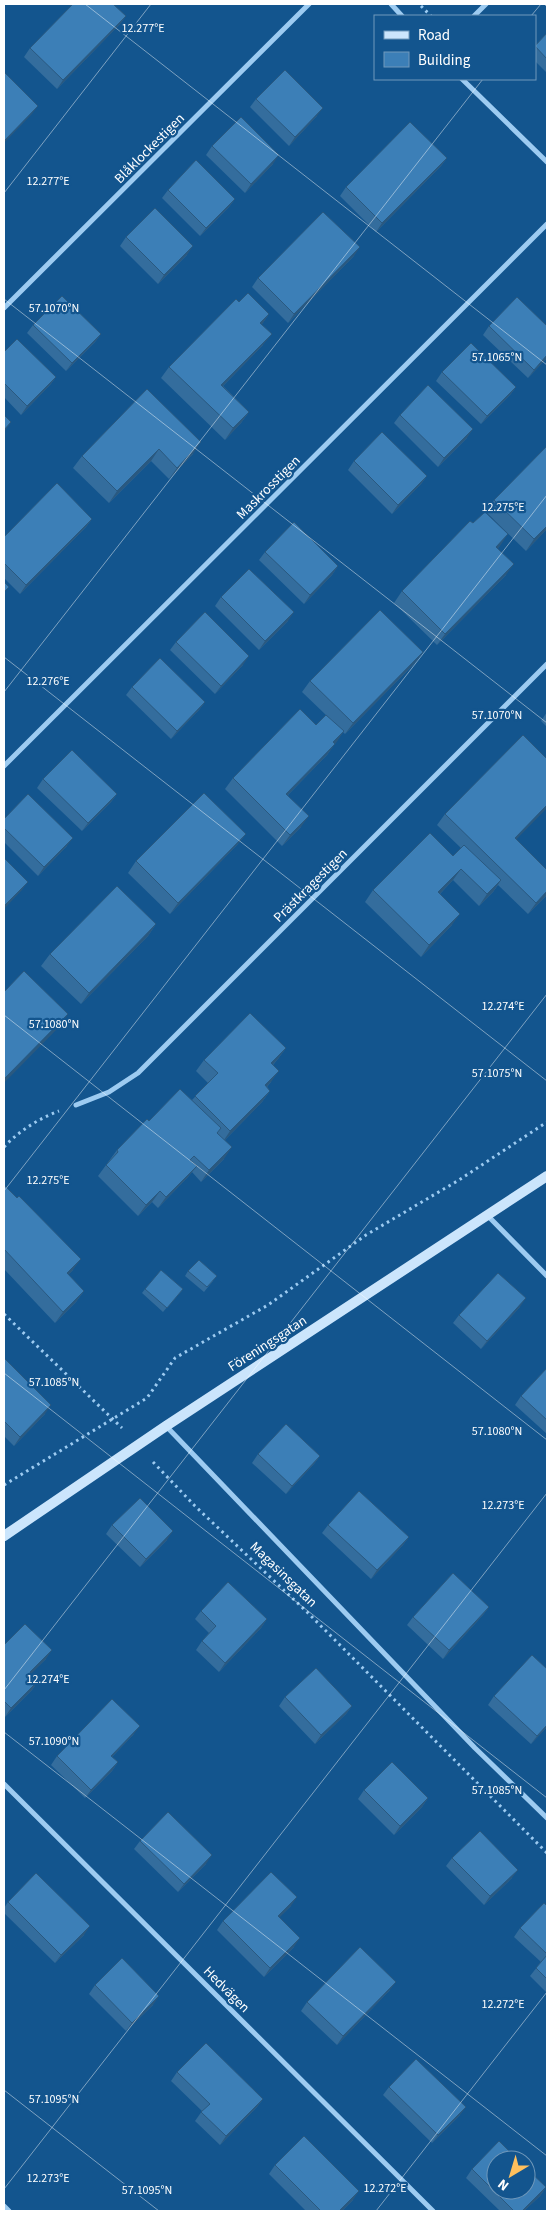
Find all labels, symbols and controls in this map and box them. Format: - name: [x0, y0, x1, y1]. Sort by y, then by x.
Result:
- legend: [374, 15, 536, 80]
- text: 12.277°E: [121, 20, 165, 37]
- text: Road: [418, 25, 450, 46]
- text: Building: [418, 50, 471, 71]
- street label: Blåklockestigen: [110, 109, 189, 188]
- text: 12.277°E: [26, 173, 70, 190]
- text: 57.1070°N: [29, 300, 79, 317]
- text: 57.1065°N: [472, 349, 522, 366]
- street label: Maskrosstigen: [232, 451, 305, 524]
- text: 12.275°E: [481, 499, 525, 516]
- text: 12.276°E: [26, 673, 70, 690]
- text: 57.1070°N: [472, 707, 522, 724]
- street label: Prästkragestigen: [269, 844, 352, 927]
- text: 12.274°E: [481, 998, 525, 1015]
- text: 57.1080°N: [29, 1016, 79, 1033]
- text: 57.1075°N: [472, 1065, 522, 1082]
- text: 12.275°E: [26, 1172, 70, 1189]
- street label: Föreningsgatan: [224, 1311, 311, 1377]
- text: 57.1085°N: [29, 1374, 79, 1391]
- text: 57.1080°N: [472, 1423, 522, 1440]
- text: 12.273°E: [481, 1497, 525, 1514]
- street label: Magasinsgatan: [245, 1537, 321, 1612]
- text: 12.274°E: [26, 1671, 70, 1688]
- text: 57.1090°N: [29, 1733, 79, 1750]
- text: 57.1085°N: [472, 1782, 522, 1799]
- street label: Hedvägen: [198, 1962, 254, 2018]
- text: 12.272°E: [481, 1996, 525, 2013]
- text: 57.1095°N: [29, 2091, 79, 2108]
- north arrow: [486, 2150, 536, 2200]
- text: 12.273°E: [26, 2170, 70, 2187]
- text: N: [494, 2174, 513, 2195]
- text: 12.272°E: [363, 2180, 407, 2197]
- text: 57.1095°N: [122, 2182, 172, 2199]

